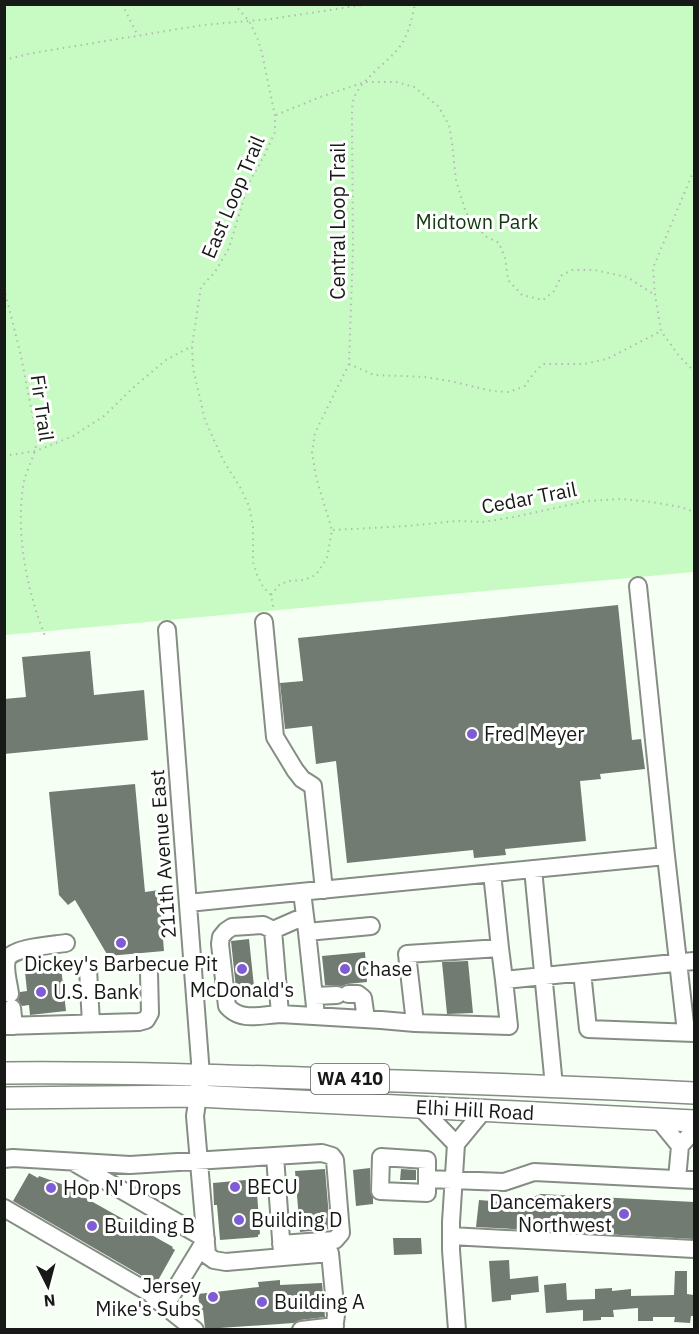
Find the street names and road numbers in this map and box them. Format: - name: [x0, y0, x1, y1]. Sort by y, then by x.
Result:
- street label: East Loop Trail: [194, 131, 271, 262]
- street label: Central Loop Trail: [324, 142, 351, 300]
- street label: Fir Trail: [24, 373, 61, 443]
- street label: Cedar Trail: [479, 475, 579, 520]
- street label: 211th Avenue East: [143, 769, 182, 940]
- road number: WA 410: [311, 1064, 389, 1094]
- street label: Elhi Hill Road: [415, 1093, 535, 1126]

